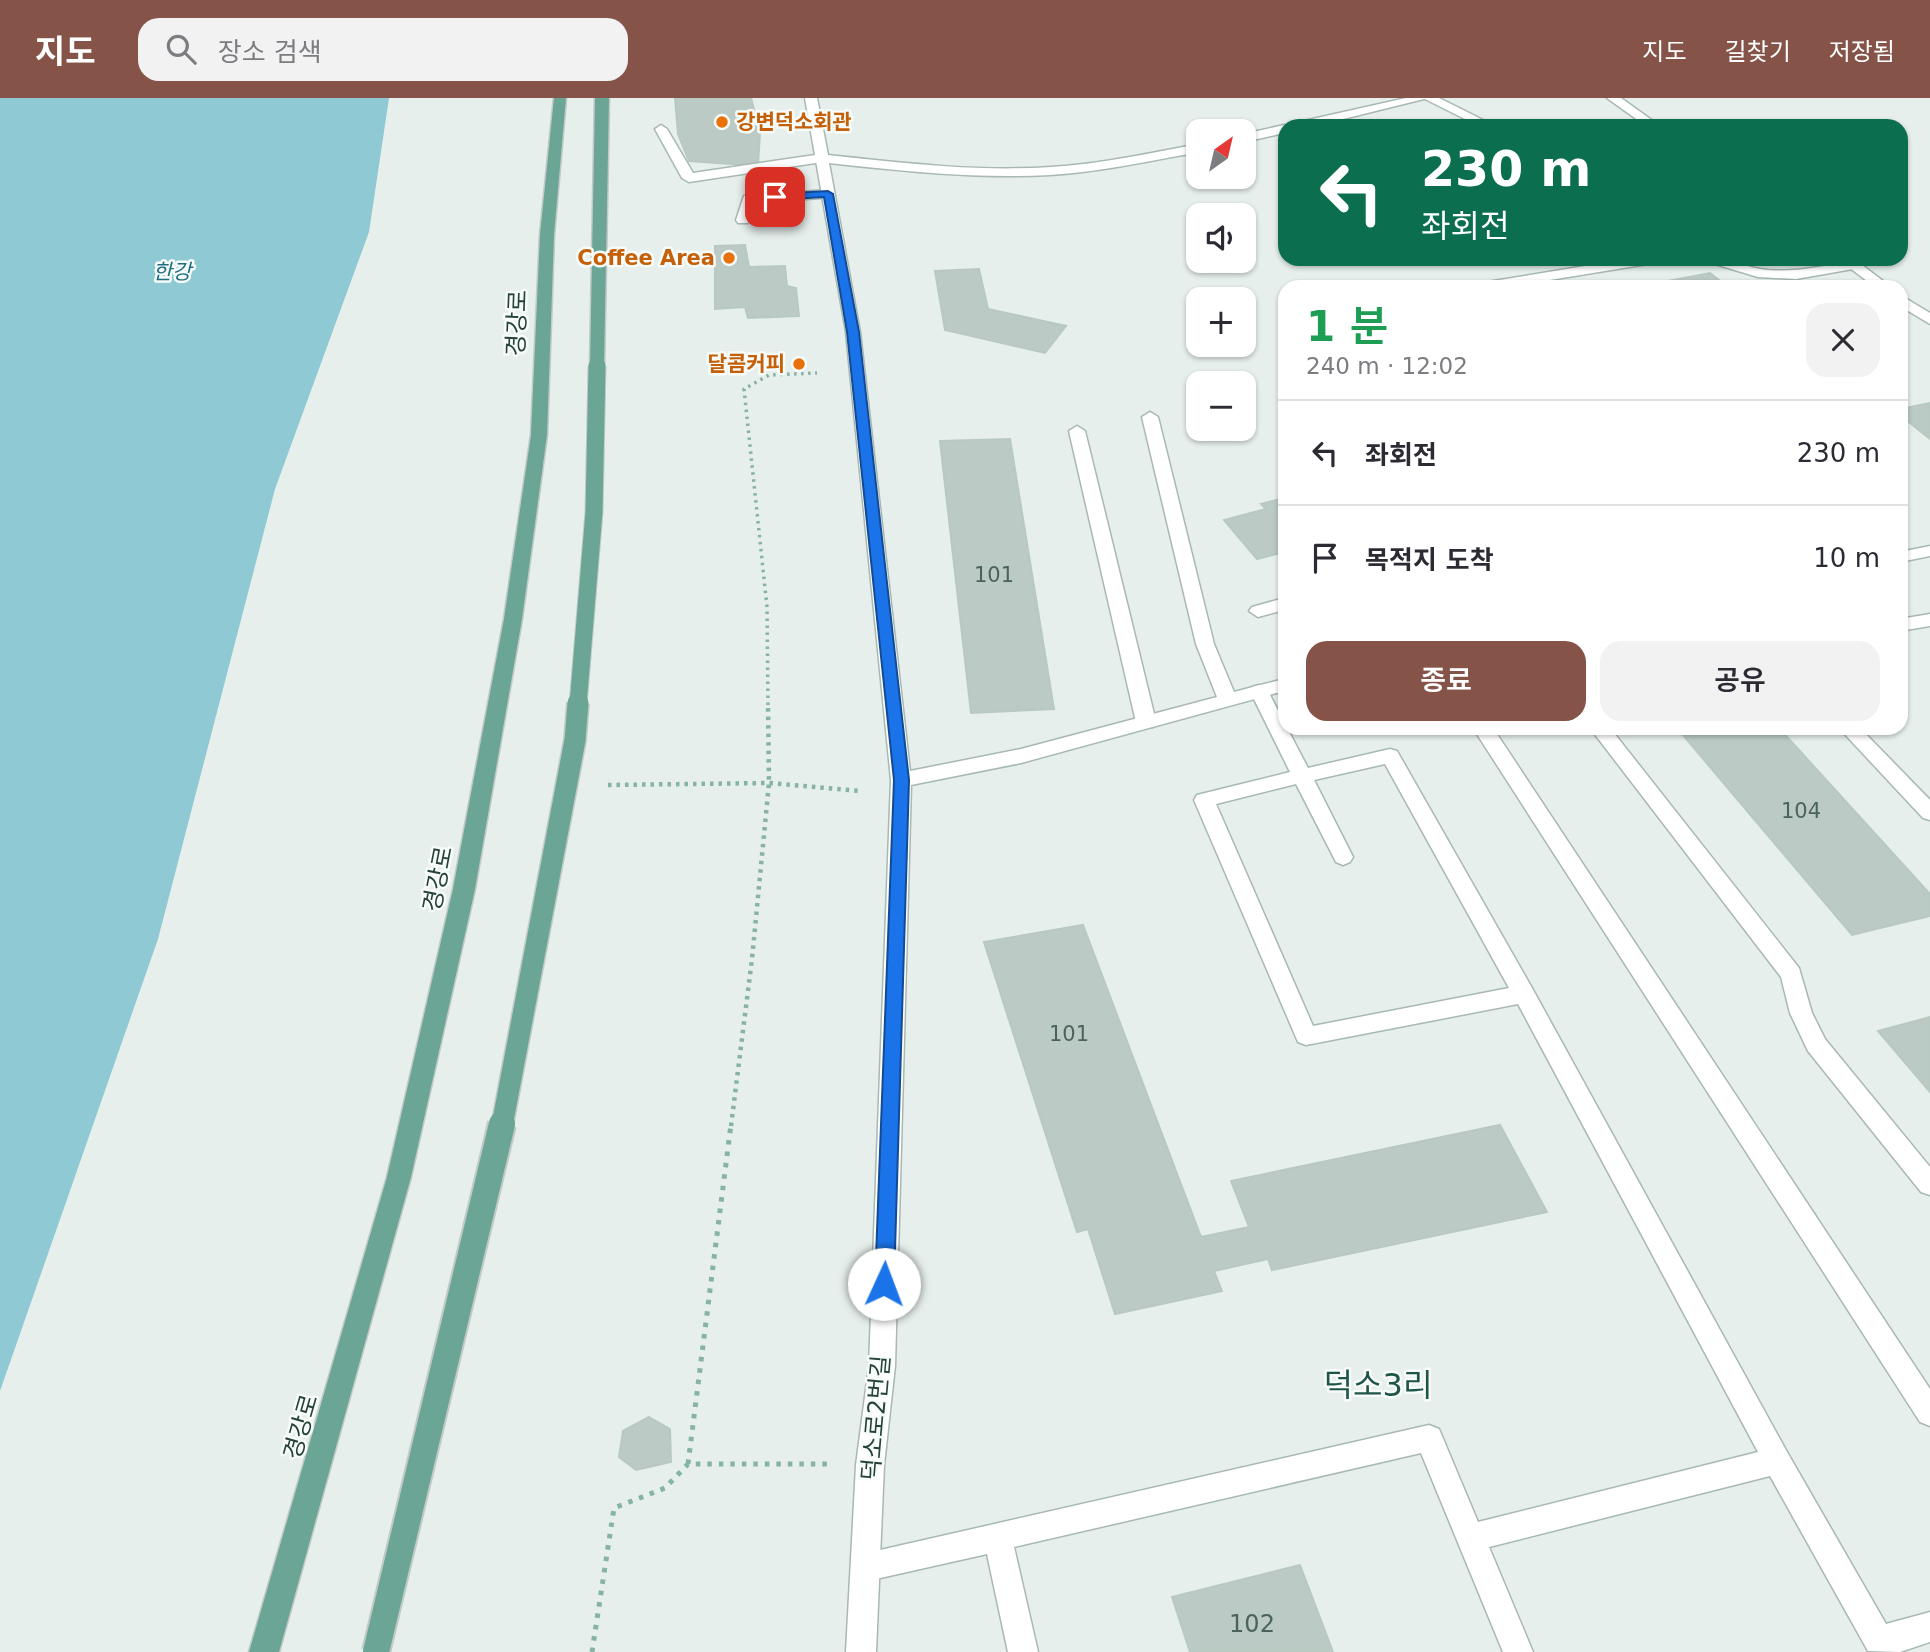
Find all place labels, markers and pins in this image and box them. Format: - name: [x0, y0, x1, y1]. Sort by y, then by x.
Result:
- place label: 강변덕소회관: [736, 110, 852, 134]
- marker: 강변덕소회관: [714, 114, 730, 130]
- pin: [745, 167, 805, 227]
- place label: Coffee Area: [577, 246, 715, 270]
- marker: Coffee Area: [721, 250, 737, 266]
- place label: 달콤커피: [708, 352, 785, 376]
- marker: 달콤커피: [791, 356, 807, 372]

